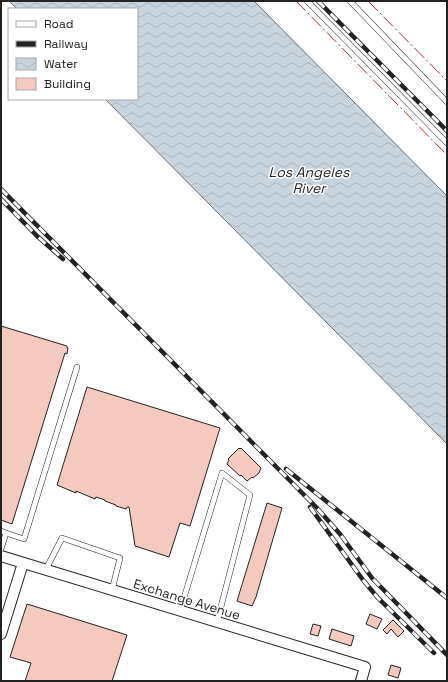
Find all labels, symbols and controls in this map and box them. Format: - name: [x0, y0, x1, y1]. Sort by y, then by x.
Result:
- legend: [8, 8, 138, 100]
- text: Road: [44, 16, 73, 32]
- text: Railway: [44, 36, 88, 52]
- text: Water: [44, 56, 78, 72]
- text: Building: [44, 76, 91, 92]
- water label: Los Angeles River: [269, 163, 350, 197]
- street label: Exchange Avenue: [131, 575, 242, 624]

